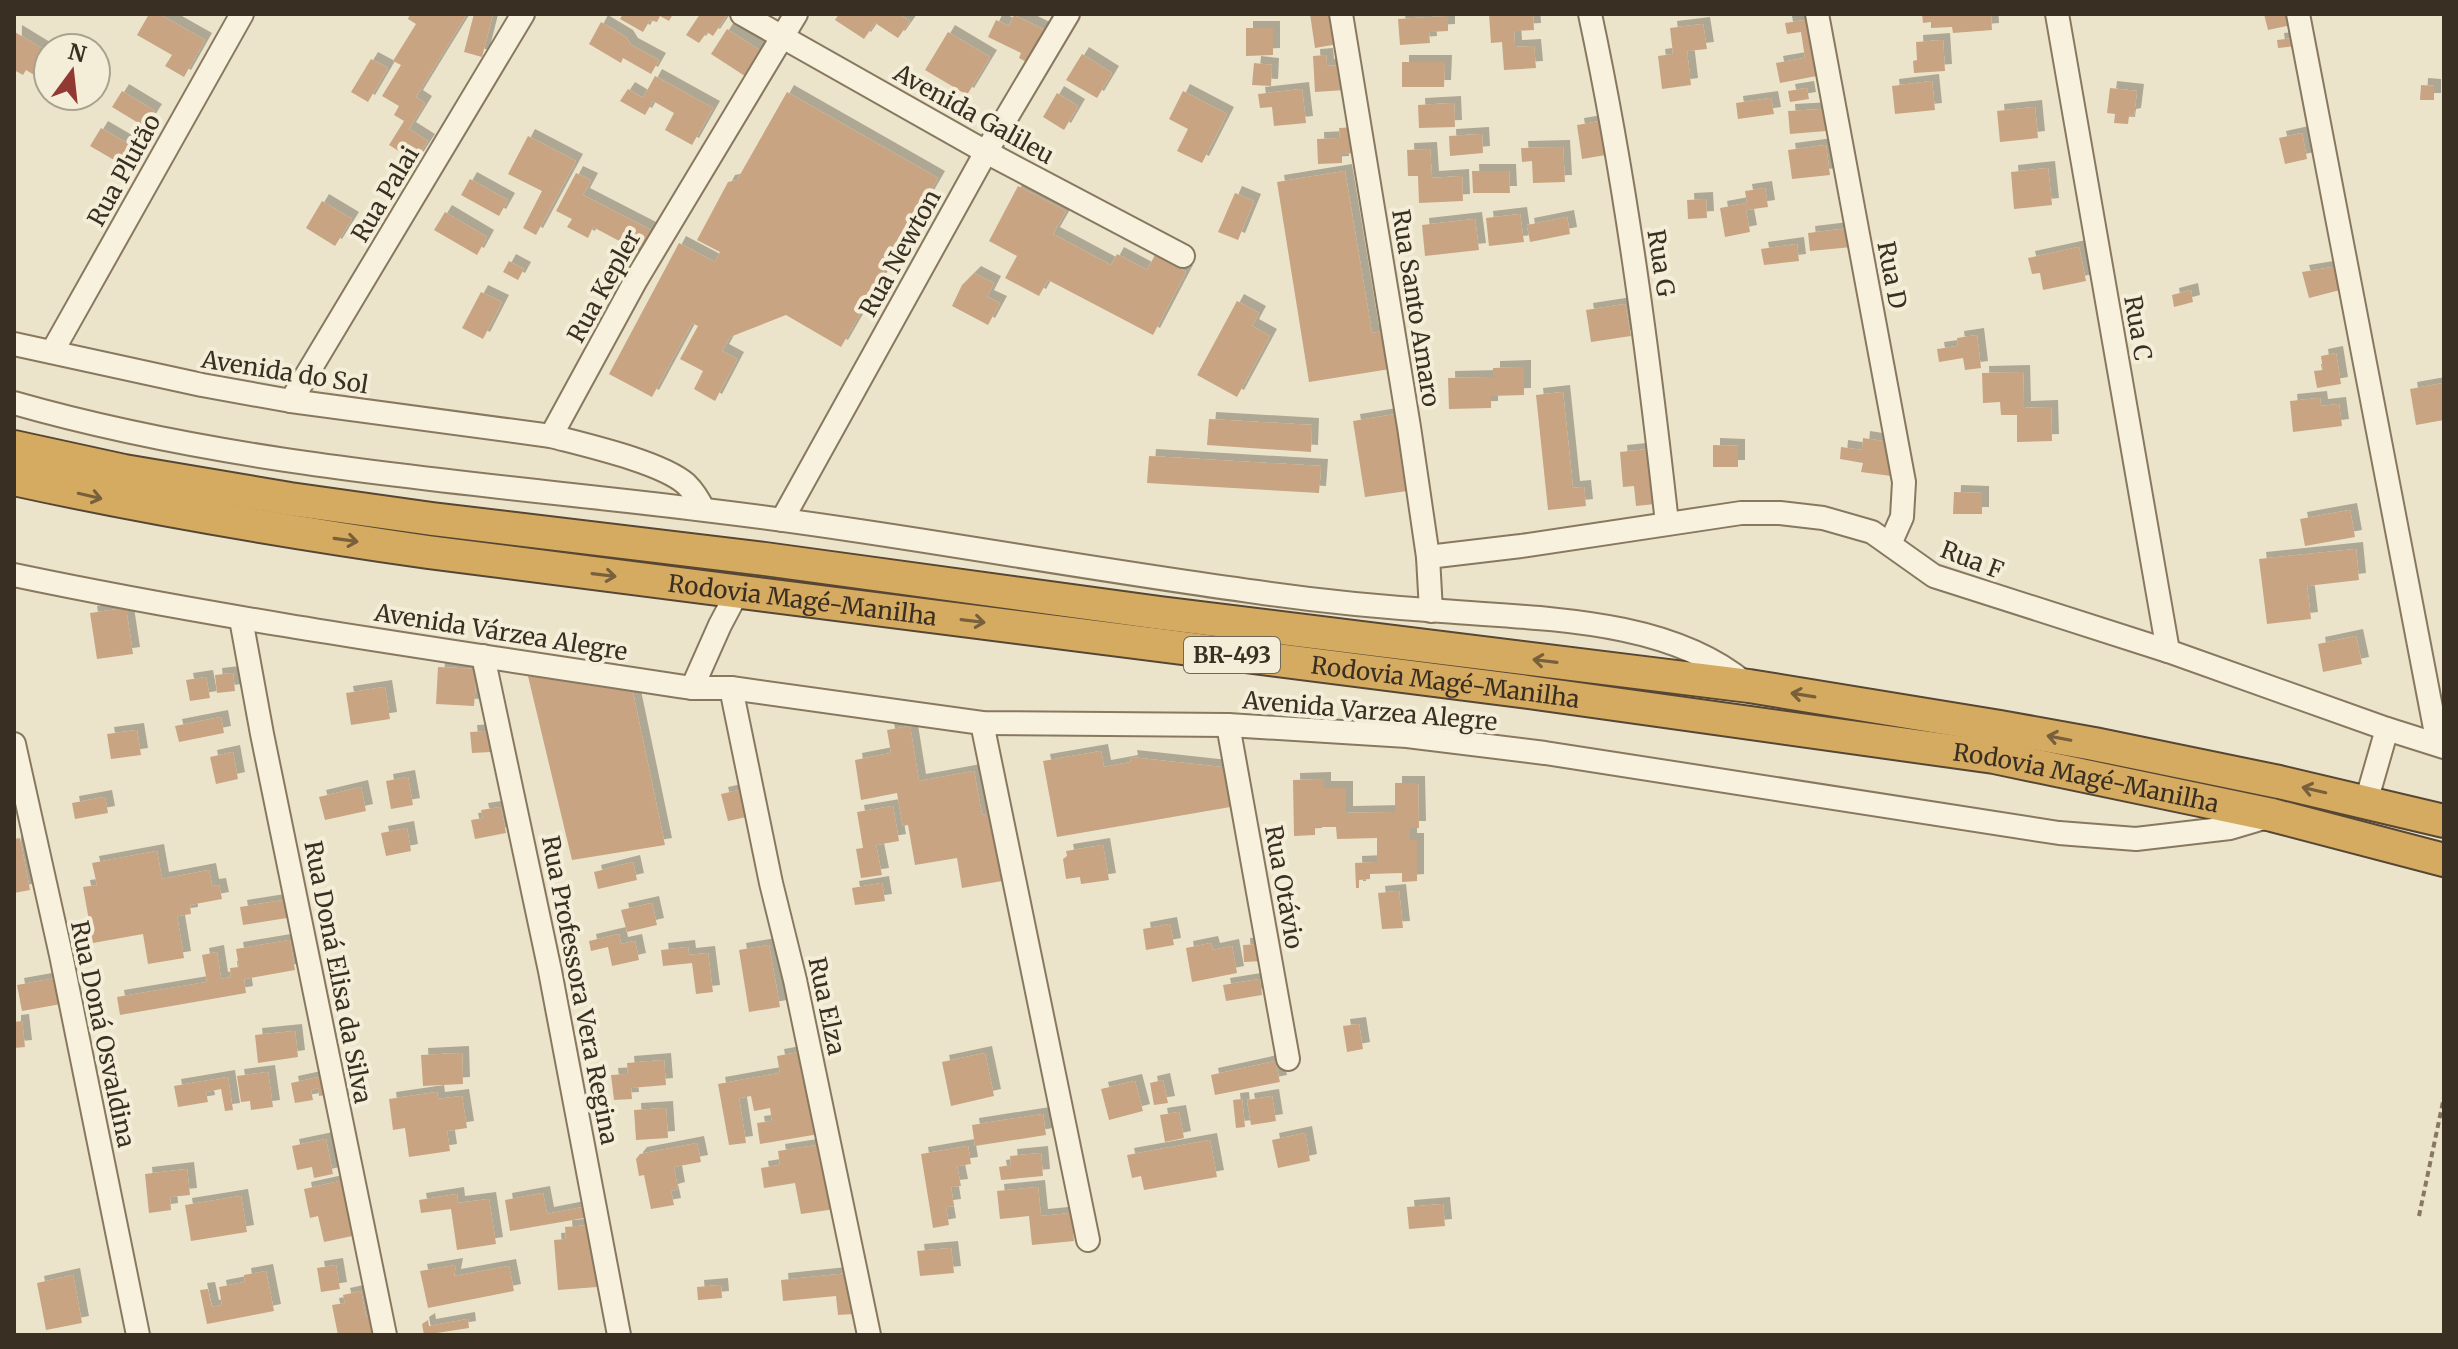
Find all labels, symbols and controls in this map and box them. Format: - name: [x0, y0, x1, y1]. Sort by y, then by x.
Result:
- north arrow: [32, 32, 112, 112]
- text: N: [65, 37, 90, 69]
- street label: Avenida Galileu: [887, 57, 1060, 171]
- street label: Rua Plutão: [80, 108, 168, 232]
- street label: Rua Palai: [344, 140, 426, 248]
- street label: Rua Newton: [852, 184, 948, 322]
- street label: Rua Santo Amaro: [1385, 207, 1447, 409]
- street label: Rua Kepler: [560, 224, 648, 348]
- street label: Rua G: [1640, 227, 1682, 299]
- street label: Rua D: [1870, 239, 1914, 311]
- street label: Rua C: [2117, 293, 2159, 363]
- street label: Avenida do Sol: [198, 343, 371, 400]
- one-way arrow: [77, 489, 102, 504]
- one-way arrow: [333, 533, 358, 548]
- street label: Rua F: [1936, 534, 2008, 586]
- one-way arrow: [590, 567, 617, 582]
- street label: Rodovia Magé-Manilha: [666, 567, 939, 632]
- street label: Avenida Várzea Alegre: [371, 597, 630, 667]
- one-way arrow: [960, 614, 985, 629]
- road number: BR-493: [1184, 637, 1280, 673]
- street label: Rodovia Magé-Manilha: [1309, 649, 1582, 715]
- one-way arrow: [1532, 654, 1559, 669]
- street label: Avenida Varzea Alegre: [1240, 684, 1499, 738]
- one-way arrow: [1790, 686, 1816, 701]
- one-way arrow: [2047, 729, 2072, 744]
- street label: Rodovia Magé-Manilha: [1951, 736, 2222, 819]
- one-way arrow: [2301, 782, 2327, 797]
- street label: Rua Otávio: [1258, 823, 1310, 951]
- street label: Rua Professora Vera Regina: [535, 833, 625, 1147]
- street label: Rua Doná Elisa da Silva: [297, 838, 379, 1106]
- street label: Rua Doná Osvaldina: [64, 918, 142, 1150]
- street label: Rua Elza: [802, 954, 853, 1058]

